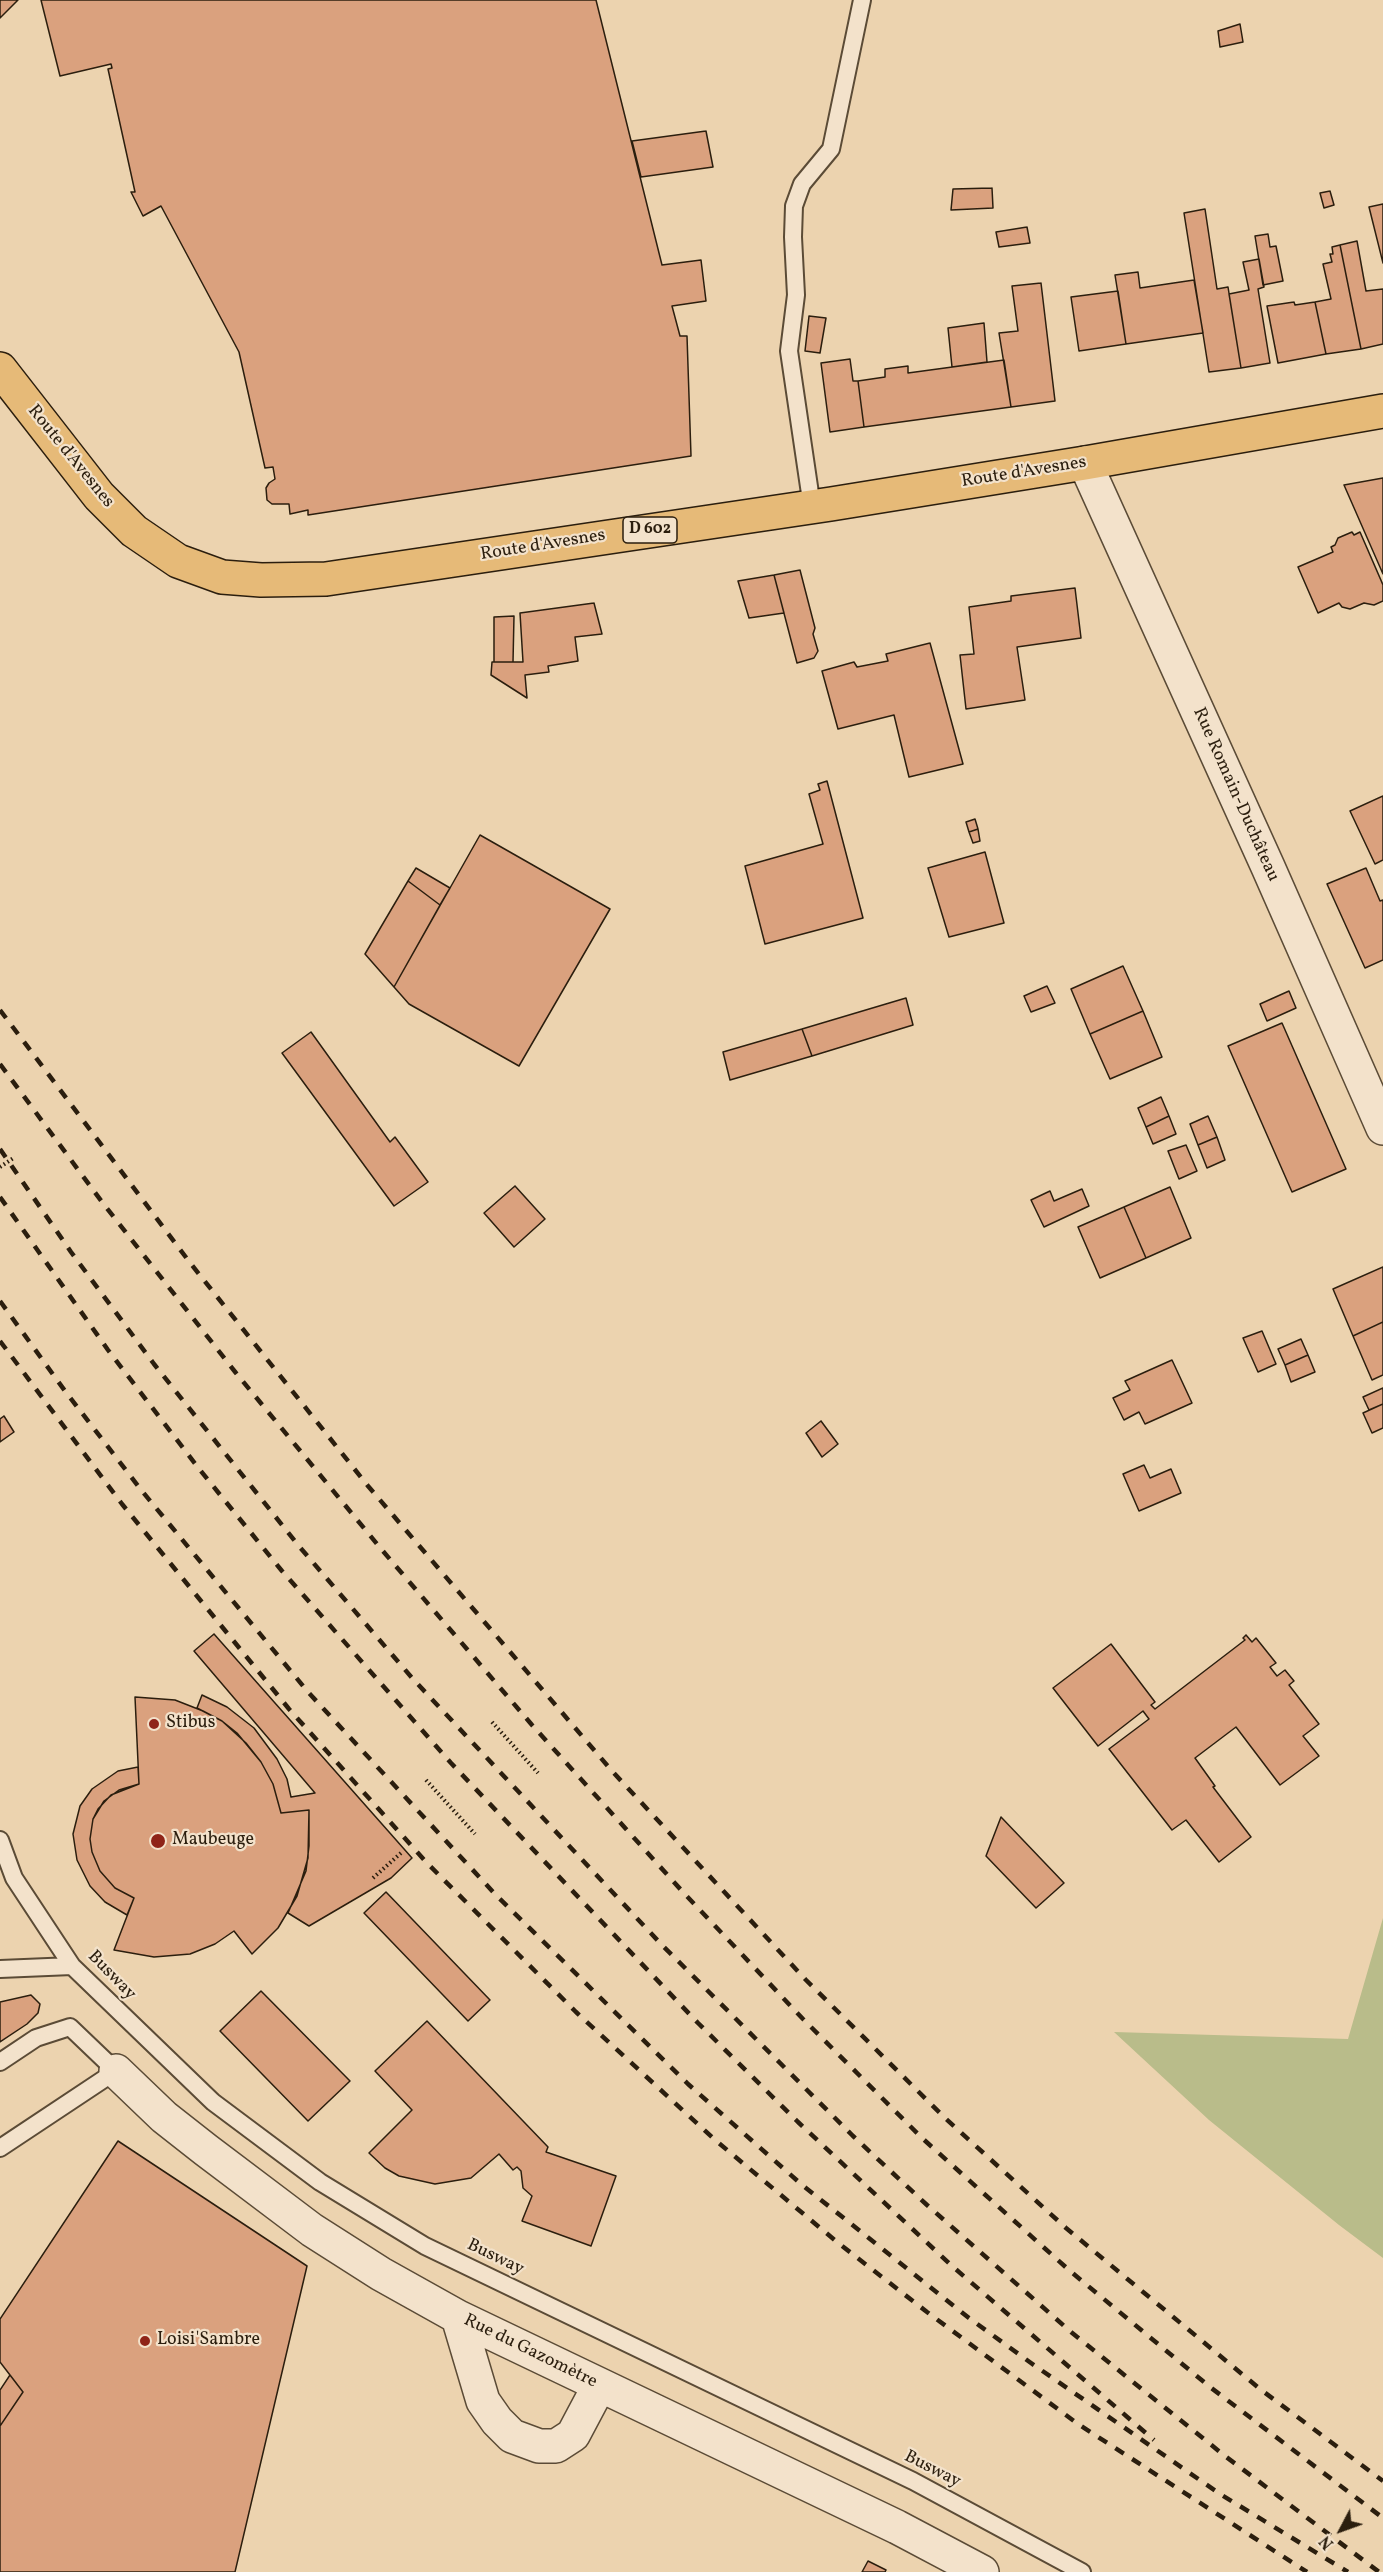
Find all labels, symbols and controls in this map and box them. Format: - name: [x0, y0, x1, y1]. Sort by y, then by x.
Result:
- street label: Route d'Avesnes: [22, 401, 118, 513]
- street label: Route d'Avesnes: [960, 452, 1088, 494]
- road number: D 602: [623, 517, 677, 543]
- street label: Route d'Avesnes: [479, 525, 607, 567]
- street label: Rue Romain-Duchâteau: [1187, 705, 1283, 885]
- place label: Stibus: [166, 1713, 215, 1735]
- marker: Stibus: [147, 1717, 161, 1731]
- place label: Maubeuge: [172, 1830, 254, 1852]
- marker: Maubeuge: [149, 1832, 167, 1850]
- street label: Busway: [82, 1947, 140, 2005]
- street label: Busway: [463, 2235, 527, 2281]
- street label: Rue du Gazomètre: [460, 2310, 600, 2394]
- place label: Loisi'Sambre: [157, 2330, 260, 2352]
- marker: Loisi'Sambre: [138, 2334, 152, 2348]
- street label: Busway: [900, 2447, 964, 2493]
- north arrow: [1311, 2500, 1371, 2560]
- text: N: [1315, 2530, 1340, 2553]

